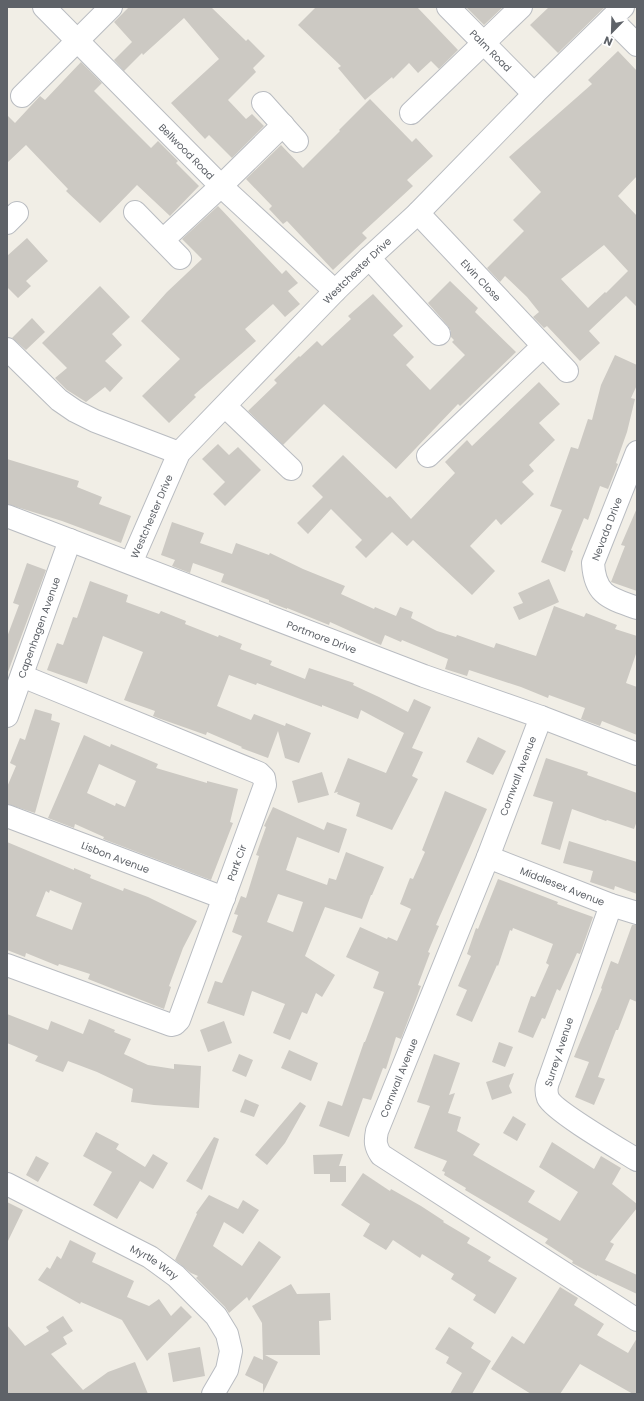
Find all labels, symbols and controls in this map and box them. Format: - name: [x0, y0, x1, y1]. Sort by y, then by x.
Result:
- north arrow: [592, 12, 632, 52]
- street label: Palm Road: [467, 26, 515, 75]
- text: N: [601, 32, 615, 50]
- street label: Bellwood Road: [155, 120, 218, 183]
- street label: Westchester Drive: [319, 234, 395, 307]
- street label: Elvin Close: [458, 256, 505, 304]
- street label: Westchester Drive: [127, 472, 176, 561]
- street label: Nevada Drive: [588, 495, 626, 563]
- street label: Capenhagen Avenue: [14, 575, 64, 680]
- street label: Portmore Drive: [284, 616, 359, 657]
- street label: Cornwall Avenue: [496, 734, 540, 818]
- street label: Lisbon Avenue: [79, 837, 152, 877]
- street label: Park Cir: [223, 842, 250, 883]
- street label: Middlesex Avenue: [518, 863, 607, 909]
- street label: Surrey Avenue: [541, 1016, 577, 1088]
- street label: Cornwall Avenue: [376, 1036, 422, 1120]
- street label: Myrtle Way: [128, 1241, 182, 1283]

